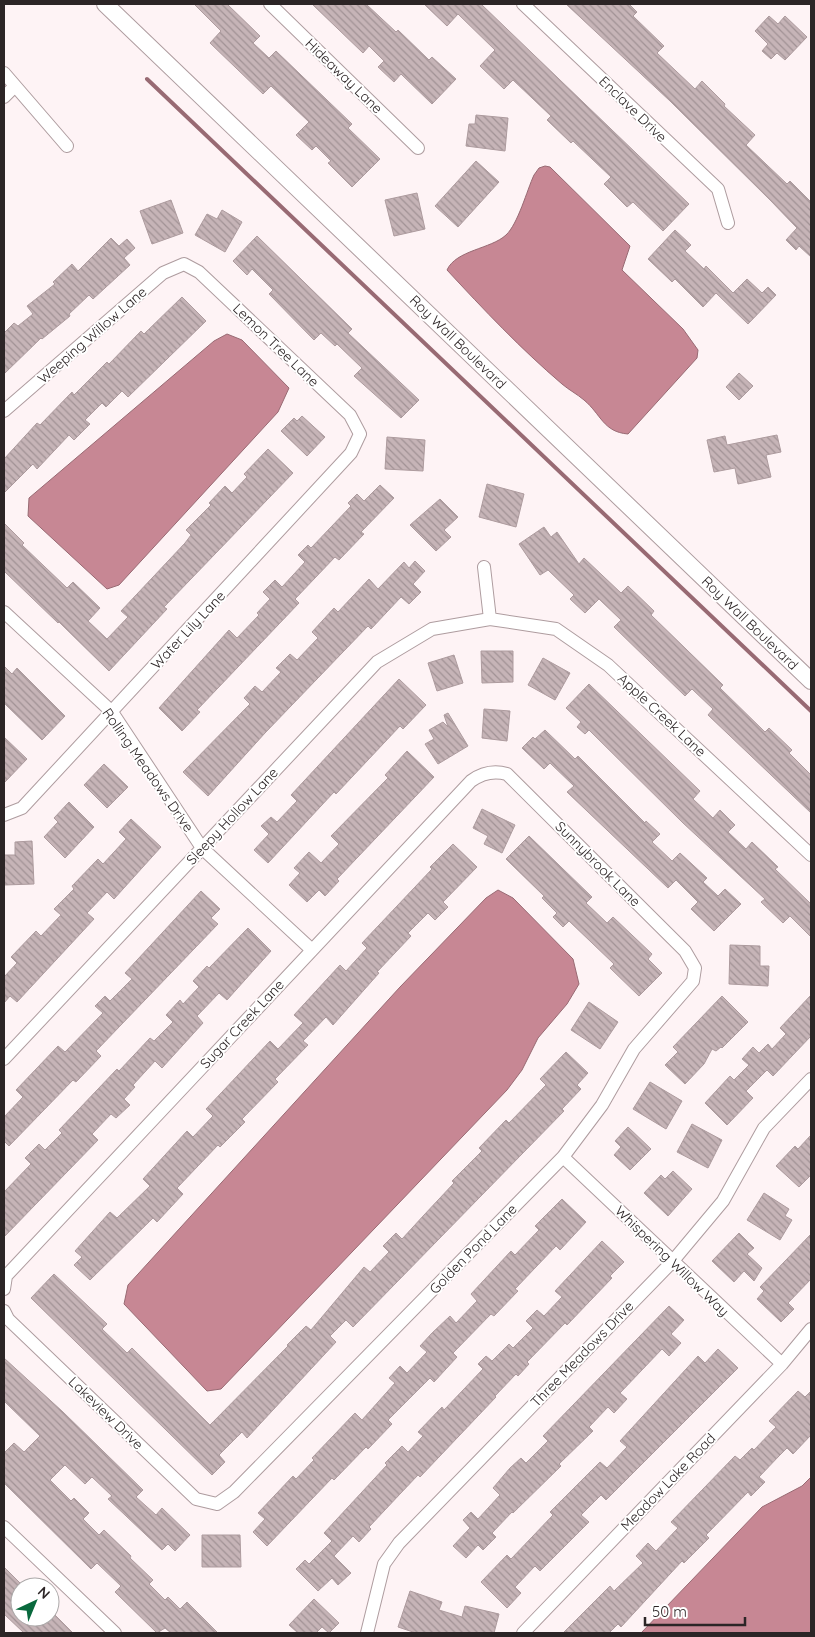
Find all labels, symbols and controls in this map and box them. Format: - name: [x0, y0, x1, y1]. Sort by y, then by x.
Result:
- street label: Hideaway Lane: [302, 35, 387, 118]
- street label: Enclave Drive: [595, 72, 671, 146]
- street label: Weeping Willow Lane: [34, 283, 150, 387]
- street label: Roy Wall Boulevard: [406, 291, 510, 393]
- street label: Lemon Tree Lane: [229, 299, 323, 391]
- street label: Roy Wall Boulevard: [698, 572, 802, 674]
- street label: Water Lily Lane: [147, 587, 229, 673]
- street label: Apple Creek Lane: [614, 669, 710, 761]
- street label: Rolling Meadows Drive: [98, 704, 198, 836]
- street label: Sleepy Hollow Lane: [182, 764, 282, 868]
- street label: Sunnybrook Lane: [551, 817, 645, 911]
- street label: Sugar Creek Lane: [196, 976, 288, 1072]
- street label: Golden Pond Lane: [425, 1200, 521, 1298]
- street label: Whispering Willow Way: [611, 1202, 733, 1320]
- street label: Three Meadows Drive: [527, 1297, 637, 1411]
- street label: Lakeview Drive: [65, 1373, 147, 1453]
- street label: Meadow Lake Road: [617, 1429, 719, 1535]
- north arrow: [10, 1577, 60, 1627]
- text: N: [34, 1583, 54, 1603]
- scale bar: [645, 1594, 745, 1626]
- text: 50 m: [652, 1602, 687, 1621]

